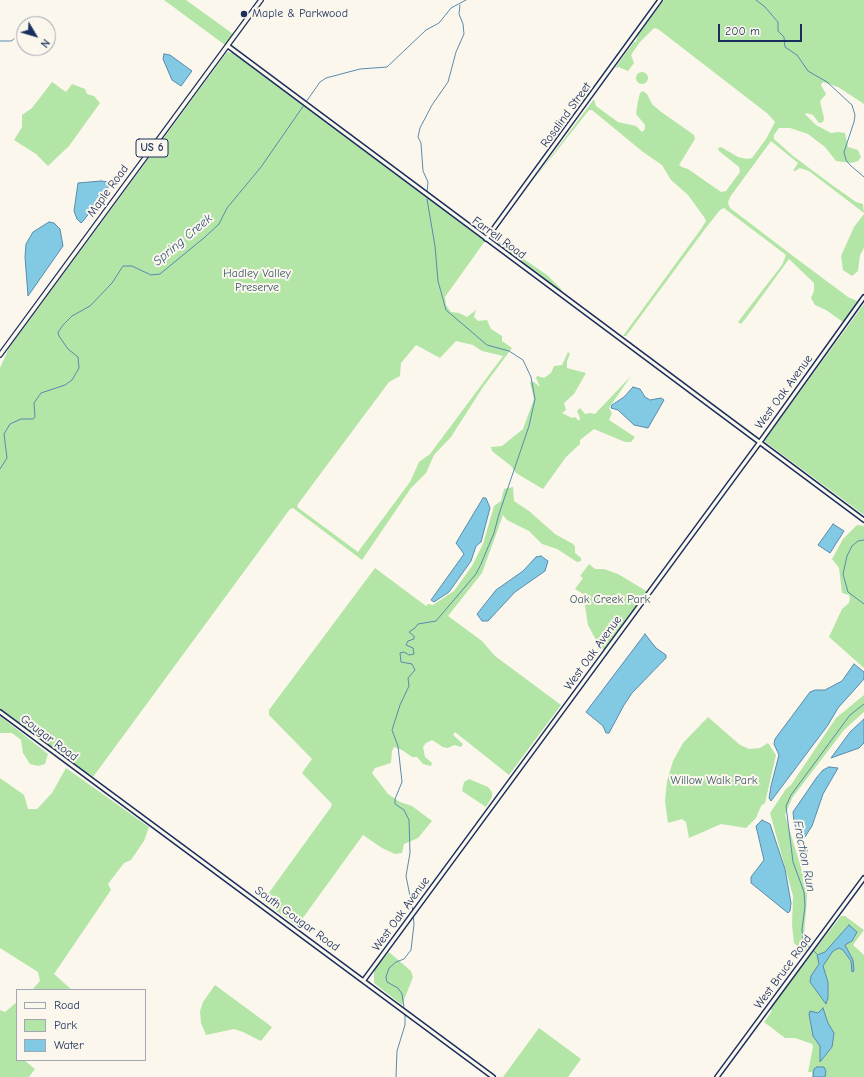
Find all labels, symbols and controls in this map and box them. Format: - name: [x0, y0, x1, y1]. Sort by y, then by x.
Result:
- place label: Maple & Parkwood: [252, 7, 348, 21]
- marker: Maple & Parkwood: [239, 9, 249, 19]
- north arrow: [16, 16, 56, 56]
- scale bar: [720, 16, 804, 42]
- text: 200 m: [725, 24, 760, 38]
- text: N: [38, 36, 52, 50]
- street label: Rosalind Street: [538, 80, 594, 150]
- road number: US 6: [136, 139, 168, 157]
- street label: Maple Road: [84, 162, 132, 220]
- water label: Spring Creek: [150, 211, 216, 269]
- street label: Farrell Road: [469, 214, 529, 262]
- park label: Hadley Valley Preserve: [223, 267, 291, 295]
- street label: West Oak Avenue: [752, 352, 816, 432]
- park label: Oak Creek Park: [570, 593, 650, 607]
- street label: West Oak Avenue: [561, 613, 625, 693]
- street label: Gougar Road: [17, 712, 81, 764]
- park label: Willow Walk Park: [670, 774, 758, 788]
- water label: Fraction Run: [789, 819, 819, 893]
- street label: West Oak Avenue: [369, 874, 433, 954]
- street label: South Gougar Road: [252, 883, 342, 955]
- street label: West Bruce Road: [751, 932, 815, 1012]
- legend: [16, 989, 146, 1061]
- text: Road: [54, 998, 80, 1012]
- text: Park: [54, 1018, 77, 1032]
- text: Water: [54, 1038, 84, 1052]

